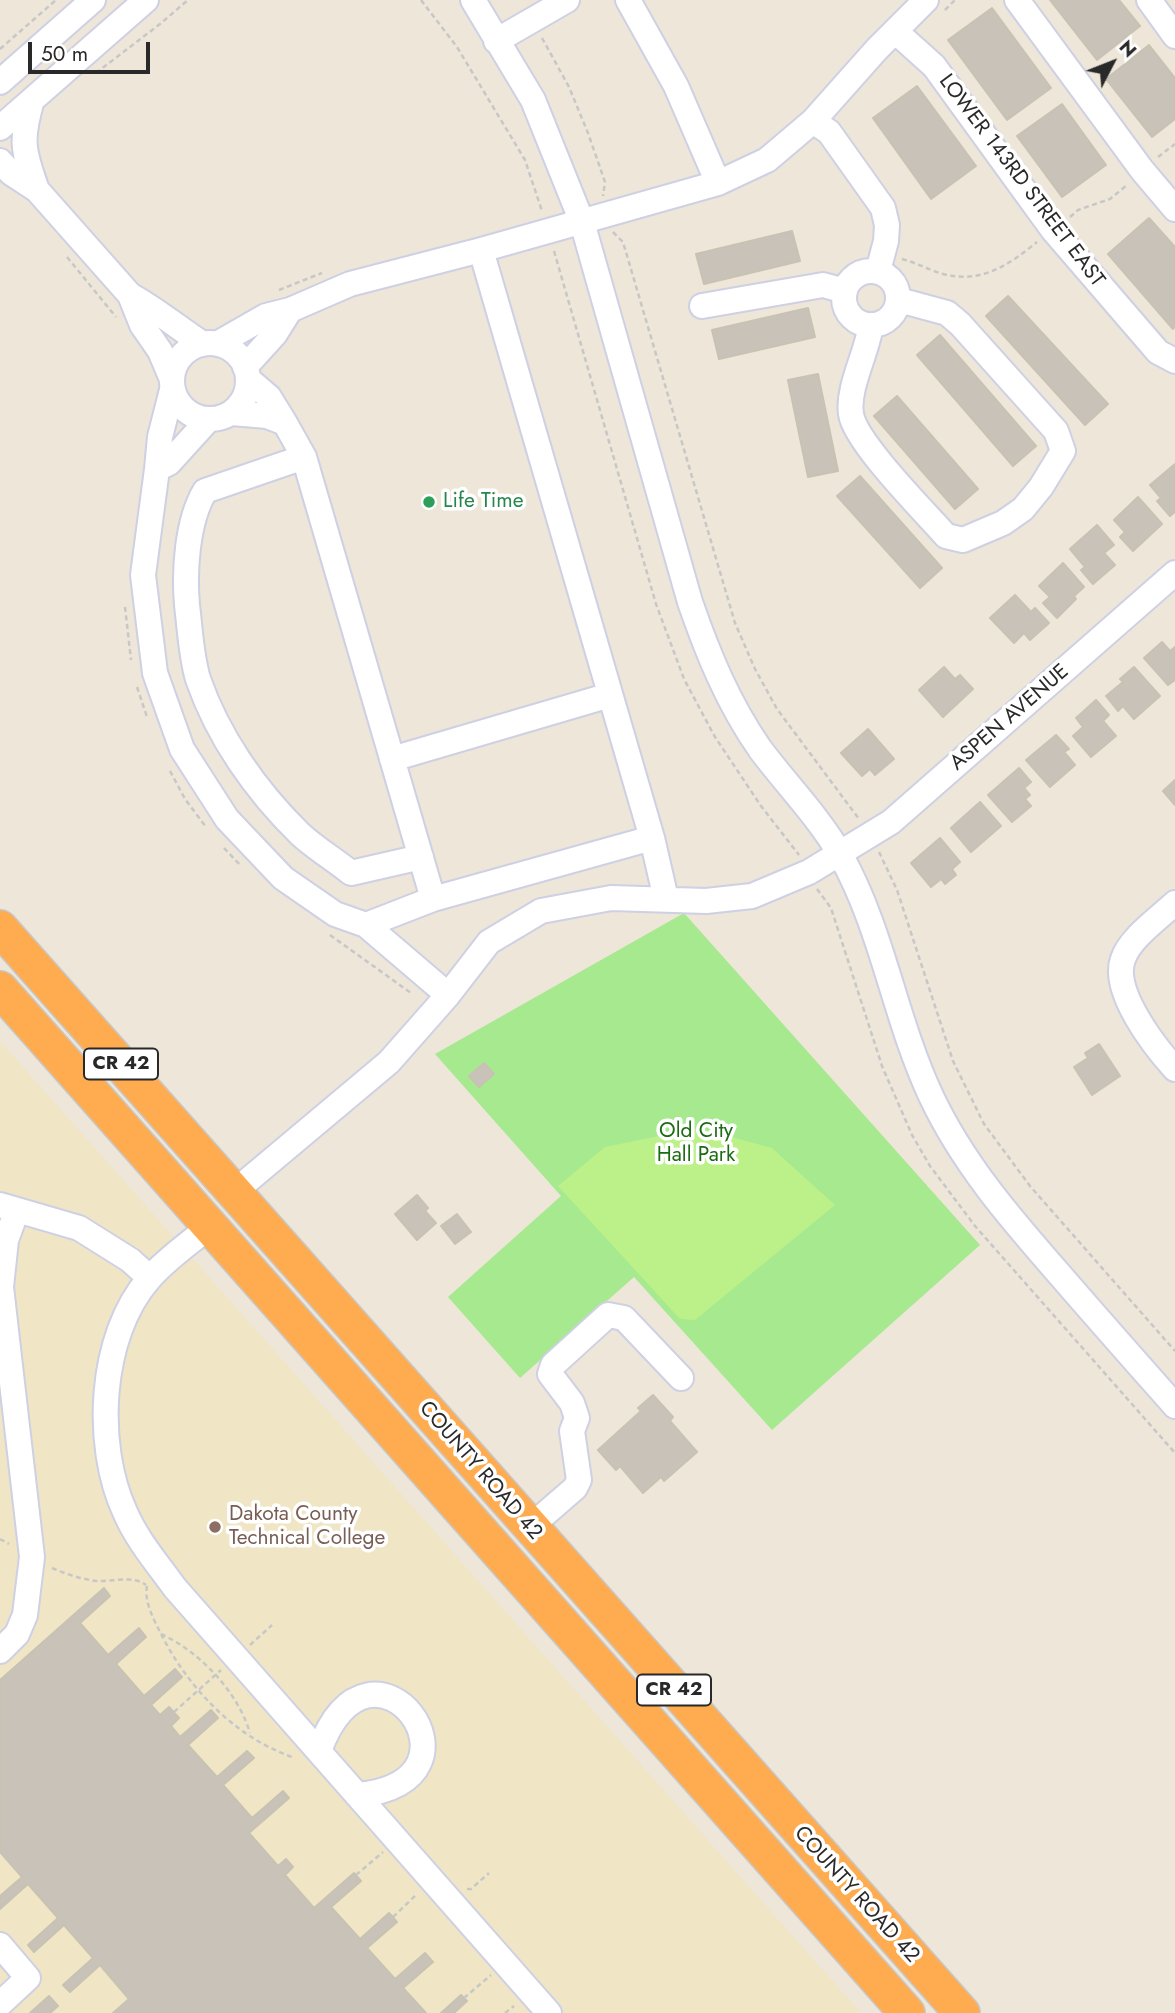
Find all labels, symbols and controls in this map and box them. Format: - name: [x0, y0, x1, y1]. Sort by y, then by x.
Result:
- scale bar: [32, 28, 154, 72]
- north arrow: [1077, 28, 1147, 98]
- text: N: [1113, 34, 1143, 63]
- text: 50 m: [41, 39, 88, 69]
- street label: LOWER 143RD STREET EAST: [933, 70, 1109, 292]
- place label: Life Time: [443, 489, 523, 515]
- marker: Life Time: [421, 494, 437, 510]
- street label: ASPEN AVENUE: [945, 660, 1075, 776]
- road number: CR 42: [84, 1048, 158, 1080]
- park label: Old City Hall Park: [657, 1119, 735, 1169]
- street label: COUNTY ROAD 42: [413, 1397, 547, 1545]
- place label: Dakota County Technical College: [229, 1502, 385, 1552]
- marker: Dakota County Technical College: [207, 1519, 223, 1535]
- road number: CR 42: [637, 1674, 711, 1706]
- street label: COUNTY ROAD 42: [788, 1821, 924, 1969]

